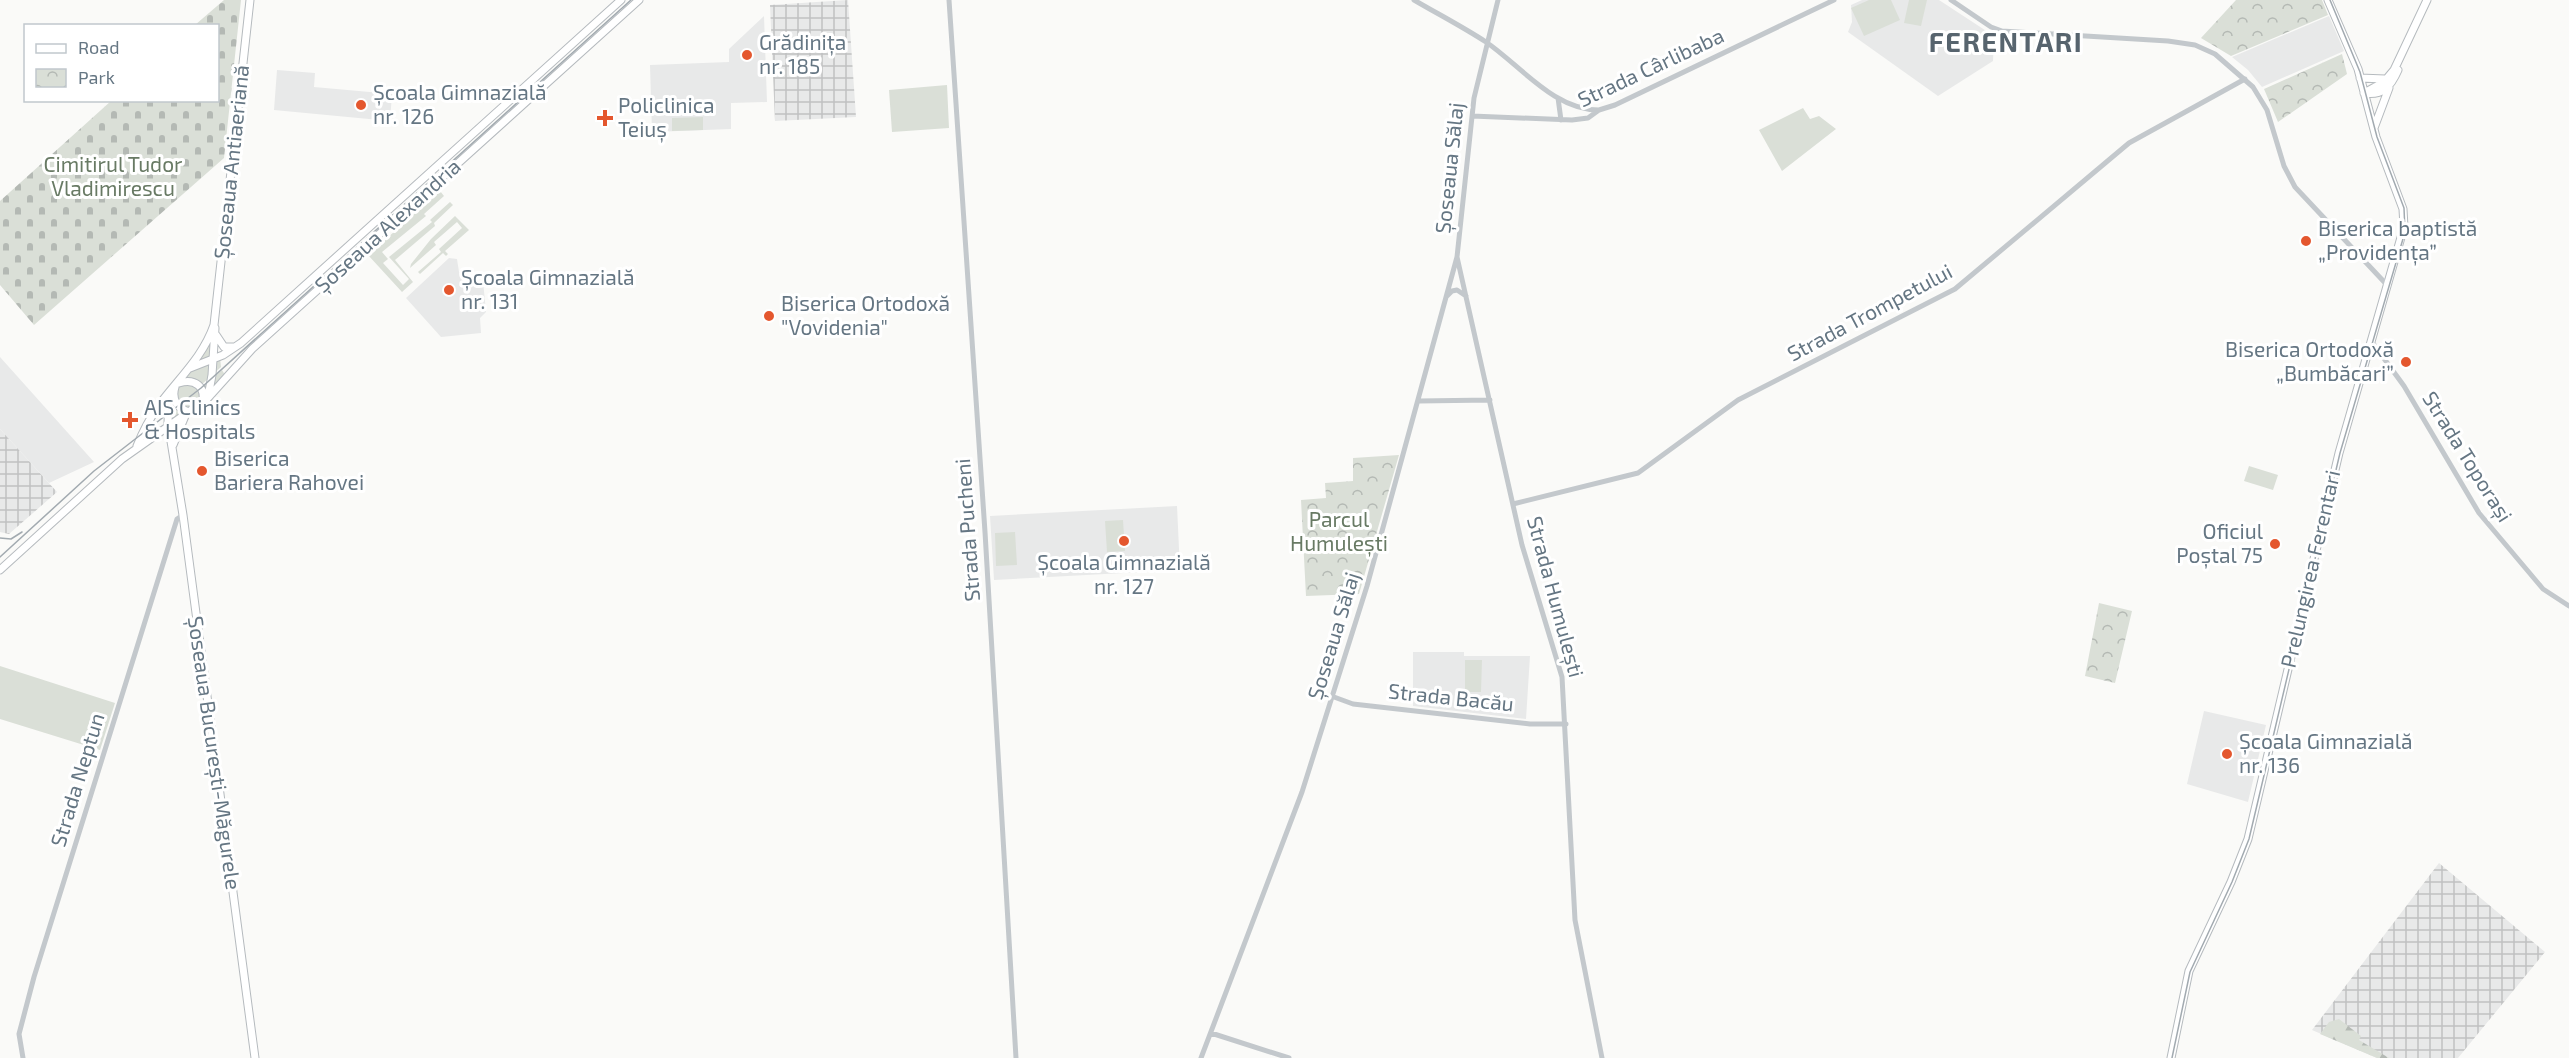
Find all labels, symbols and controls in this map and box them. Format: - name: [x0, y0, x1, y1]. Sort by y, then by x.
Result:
- street label: Strada Cârlibaba: [1573, 22, 1727, 111]
- legend: [24, 24, 219, 102]
- district label: FERENTARI: [1929, 25, 2083, 57]
- place label: Grădinița nr. 185: [759, 29, 846, 78]
- text: Road: [78, 36, 119, 58]
- marker: Grădinița nr. 185: [740, 48, 754, 62]
- street label: Șoseaua Antiaeriană: [208, 64, 255, 260]
- text: Park: [78, 66, 115, 88]
- place label: Școala Gimnazială nr. 126: [373, 79, 547, 128]
- place label: Policlinica Teiuș: [618, 92, 715, 143]
- marker: Școala Gimnazială nr. 126: [354, 98, 368, 112]
- street label: Șoseaua Sălaj: [1429, 101, 1470, 235]
- marker: Policlinica Teiuș: [596, 109, 614, 127]
- park label: Cimitirul Tudor Vladimirescu: [44, 151, 183, 200]
- street label: Șoseaua Alexandria: [309, 153, 466, 298]
- place label: Biserica baptistă „Providența”: [2318, 215, 2477, 266]
- marker: Biserica baptistă „Providența”: [2299, 234, 2313, 248]
- street label: Strada Trompetului: [1783, 258, 1956, 366]
- place label: Școala Gimnazială nr. 131: [461, 264, 635, 313]
- marker: Școala Gimnazială nr. 131: [442, 283, 456, 297]
- place label: Biserica Ortodoxă "Vovidenia": [781, 290, 950, 339]
- marker: Biserica Ortodoxă "Vovidenia": [762, 309, 776, 323]
- place label: Biserica Ortodoxă „Bumbăcari”: [2225, 336, 2394, 385]
- marker: Biserica Ortodoxă „Bumbăcari”: [2399, 355, 2413, 369]
- street label: Strada Toporași: [2416, 386, 2518, 527]
- place label: AIS Clinics & Hospitals: [144, 394, 255, 443]
- marker: AIS Clinics & Hospitals: [121, 411, 139, 429]
- place label: Biserica Bariera Rahovei: [214, 445, 364, 494]
- street label: Strada Pucheni: [949, 458, 984, 602]
- marker: Biserica Bariera Rahovei: [195, 464, 209, 478]
- street label: Prelungirea Ferentari: [2275, 468, 2344, 670]
- park label: Parcul Humulești: [1290, 506, 1388, 557]
- street label: Strada Humulești: [1521, 513, 1590, 680]
- place label: Oficiul Poștal 75: [2176, 518, 2264, 569]
- marker: Școala Gimnazială nr. 127: [1117, 534, 1131, 548]
- marker: Oficiul Poștal 75: [2268, 537, 2282, 551]
- place label: Școala Gimnazială nr. 127: [1037, 549, 1211, 598]
- street label: Șoseaua Sălaj: [1301, 569, 1366, 703]
- street label: Șoseaua București-Măgurele: [182, 614, 247, 891]
- street label: Strada Bacău: [1387, 677, 1515, 716]
- street label: Strada Neptun: [44, 710, 109, 849]
- place label: Școala Gimnazială nr. 136: [2239, 728, 2413, 777]
- marker: Școala Gimnazială nr. 136: [2220, 747, 2234, 761]

